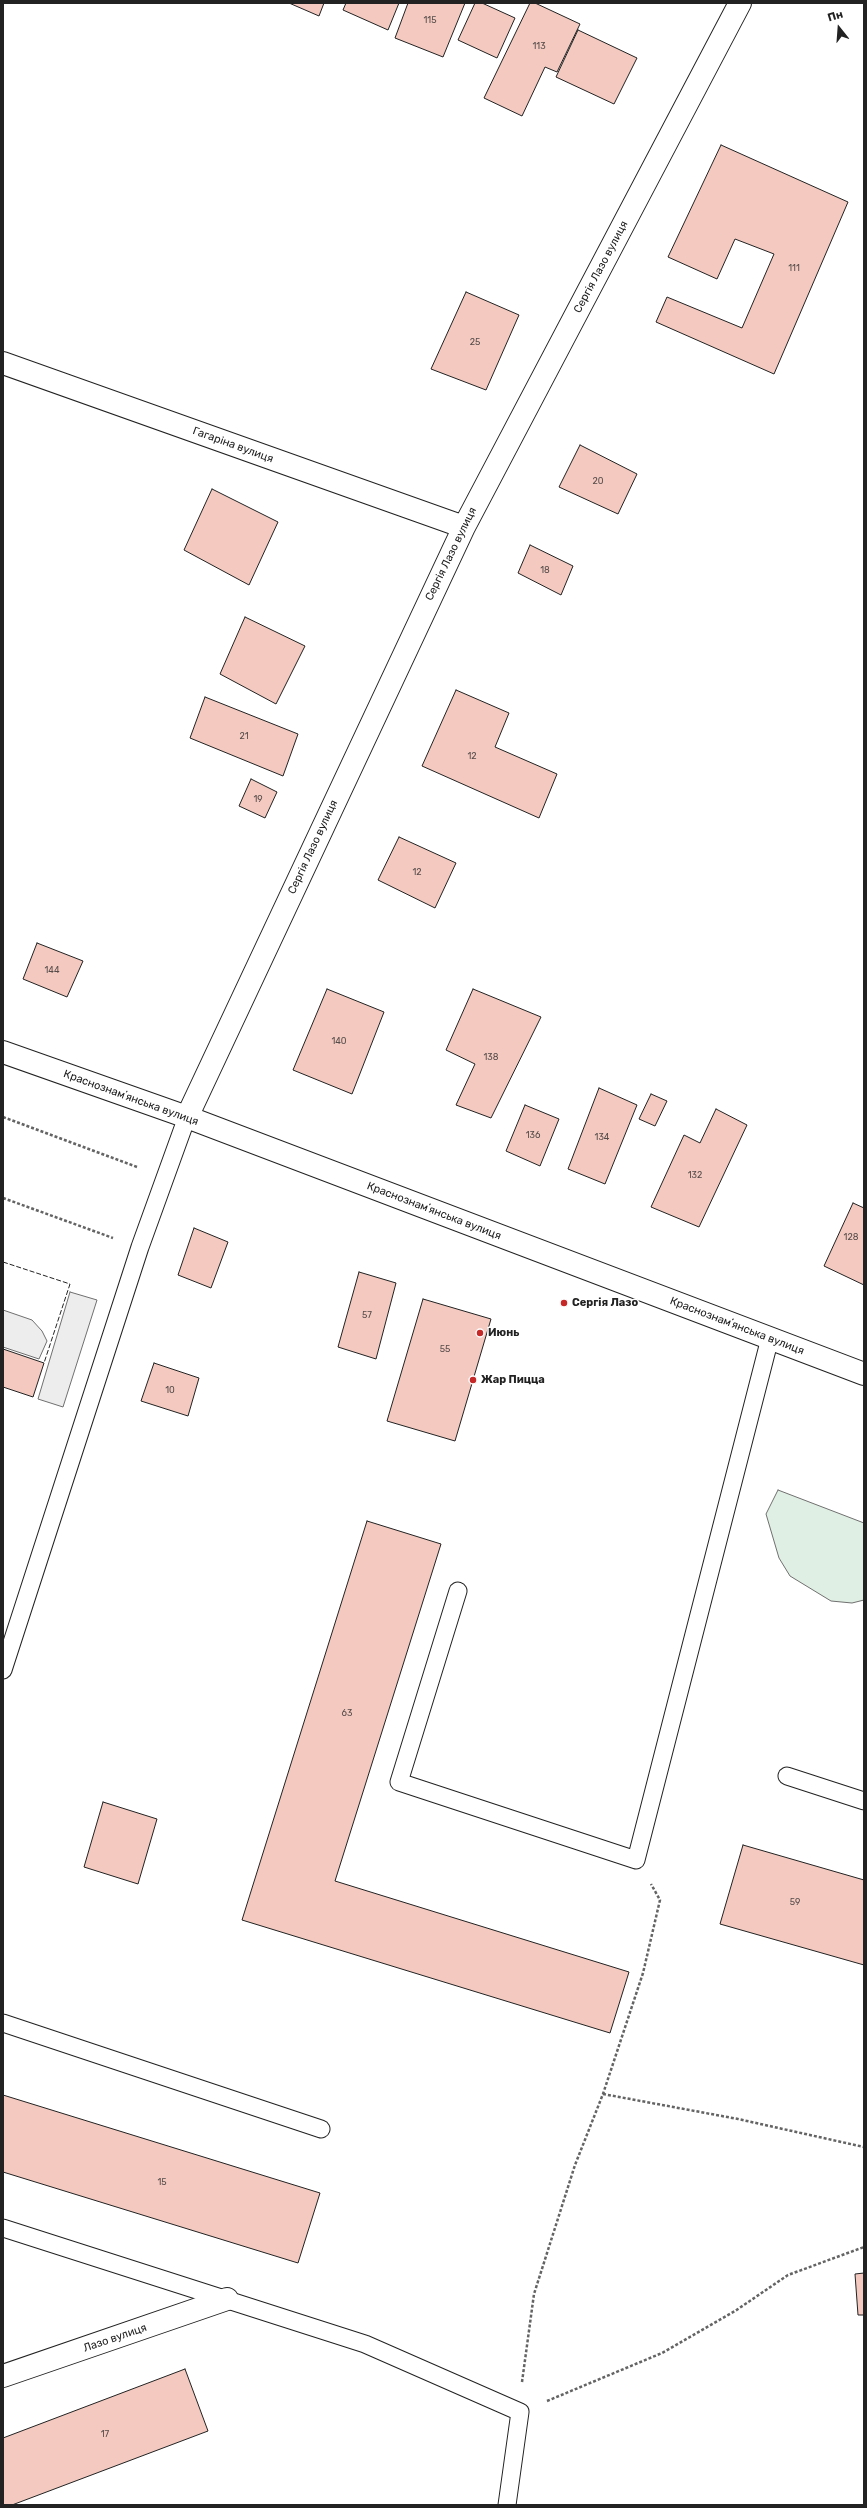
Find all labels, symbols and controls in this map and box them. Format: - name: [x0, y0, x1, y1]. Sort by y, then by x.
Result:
- north arrow: [819, 8, 859, 48]
- text: Пн: [826, 8, 845, 24]
- house number: 115: [423, 15, 437, 25]
- house number: 113: [532, 41, 546, 51]
- street label: Сергія Лазо вулиця: [571, 219, 631, 315]
- house number: 111: [788, 263, 800, 273]
- house number: 25: [470, 337, 480, 347]
- street label: Гагаріна вулиця: [191, 424, 275, 466]
- house number: 20: [593, 476, 603, 486]
- street label: Сергія Лазо вулиця: [423, 505, 479, 603]
- house number: 18: [540, 565, 550, 575]
- house number: 21: [239, 731, 249, 741]
- house number: 12: [467, 751, 477, 761]
- house number: 19: [253, 794, 263, 804]
- street label: Сергія Лазо вулиця: [285, 798, 341, 896]
- house number: 12: [412, 867, 422, 877]
- house number: 144: [44, 965, 60, 975]
- house number: 140: [331, 1036, 347, 1046]
- house number: 138: [484, 1052, 498, 1062]
- street label: Краснознамʼянська вулиця: [62, 1067, 200, 1129]
- house number: 136: [526, 1130, 540, 1140]
- house number: 134: [595, 1132, 609, 1142]
- house number: 132: [688, 1170, 702, 1180]
- street label: Краснознамʼянська вулиця: [365, 1179, 503, 1243]
- house number: 128: [844, 1232, 858, 1242]
- street label: Краснознамʼянська вулиця: [668, 1294, 806, 1358]
- place label: Сергія Лазо: [572, 1296, 638, 1310]
- marker: Сергія Лазо: [559, 1298, 569, 1308]
- house number: 57: [362, 1310, 372, 1320]
- place label: Июнь: [488, 1326, 519, 1340]
- marker: Июнь: [475, 1328, 485, 1338]
- house number: 55: [440, 1344, 450, 1354]
- place label: Жар Пицца: [481, 1373, 545, 1387]
- marker: Жар Пицца: [468, 1375, 478, 1385]
- house number: 10: [165, 1385, 175, 1395]
- house number: 63: [342, 1708, 352, 1718]
- house number: 59: [790, 1897, 800, 1907]
- house number: 15: [157, 2177, 167, 2187]
- street label: Лазо вулиця: [82, 2321, 148, 2355]
- house number: 17: [101, 2429, 109, 2439]

